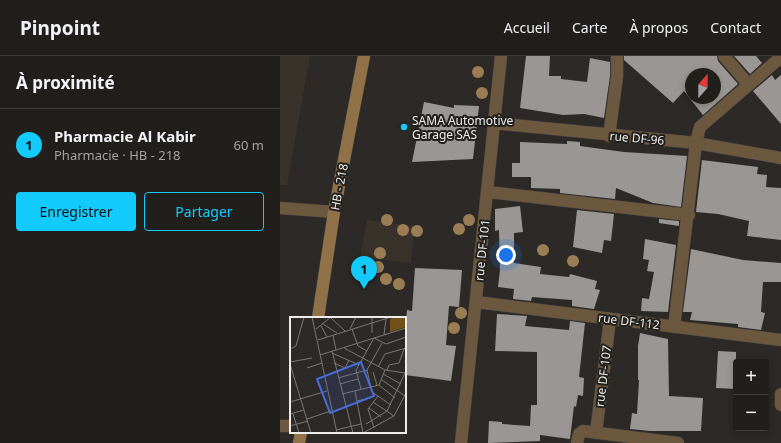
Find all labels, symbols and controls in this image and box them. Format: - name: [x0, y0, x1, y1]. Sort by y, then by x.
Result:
- text: Pinpoint: [20, 15, 100, 41]
- text: Accueil: [504, 18, 550, 37]
- text: Carte: [572, 18, 607, 37]
- text: À propos: [629, 18, 688, 37]
- text: Contact: [710, 18, 761, 37]
- north arrow: [685, 68, 721, 104]
- text: À proximité: [16, 71, 115, 94]
- place label: SAMA Automotive Garage SAS: [412, 112, 514, 143]
- marker: SAMA Automotive Garage SAS: [399, 122, 409, 132]
- text: Pharmacie Al Kabir: [54, 126, 196, 146]
- street label: rue DF-96: [609, 127, 665, 149]
- text: 1: [25, 136, 33, 154]
- text: 60 m: [234, 136, 264, 154]
- text: Pharmacie · HB - 218: [54, 146, 181, 164]
- street label: HB - 218: [326, 162, 352, 212]
- button: Enregistrer: [16, 192, 136, 231]
- button: Partager: [144, 192, 264, 231]
- street label: rue DF-101: [470, 218, 494, 282]
- your location: [496, 245, 516, 265]
- pin: 1: [351, 256, 377, 289]
- street label: rue DF-112: [597, 309, 661, 333]
- inset map: [290, 317, 406, 433]
- street label: rue DF-107: [591, 344, 615, 408]
- map controls: [733, 359, 769, 431]
- button: +: [733, 359, 769, 395]
- button: −: [733, 395, 769, 431]

